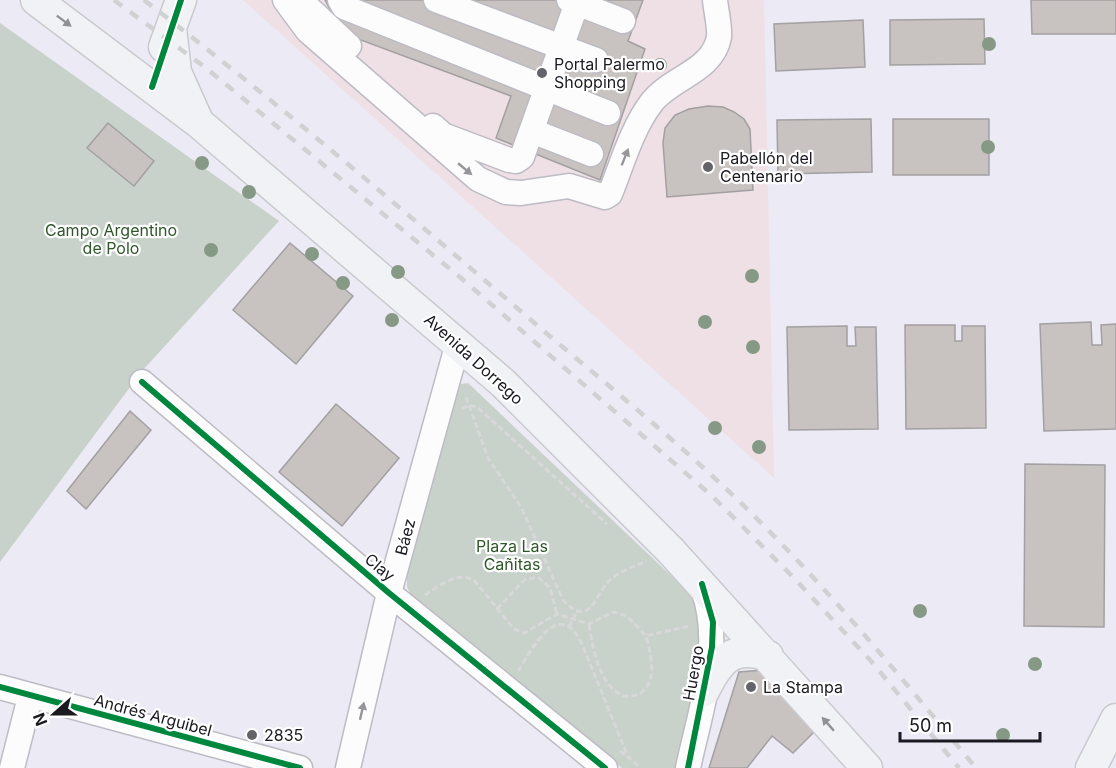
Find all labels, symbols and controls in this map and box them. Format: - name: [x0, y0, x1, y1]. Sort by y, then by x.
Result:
- one-way arrow: [56, 15, 72, 27]
- place label: Portal Palermo Shopping: [554, 54, 665, 92]
- marker: Portal Palermo Shopping: [535, 66, 549, 80]
- one-way arrow: [621, 148, 630, 166]
- place label: Pabellón del Centenario: [720, 148, 813, 186]
- marker: Pabellón del Centenario: [701, 160, 715, 174]
- one-way arrow: [457, 162, 473, 175]
- park label: Campo Argentino de Polo: [45, 220, 177, 258]
- street label: Avenida Dorrego: [420, 309, 528, 409]
- street label: Báez: [391, 516, 419, 558]
- park label: Plaza Las Cañitas: [476, 536, 548, 574]
- street label: Clay: [361, 549, 399, 585]
- street label: Huergo: [678, 644, 708, 702]
- place label: La Stampa: [763, 677, 843, 697]
- marker: La Stampa: [744, 680, 758, 694]
- north arrow: [24, 684, 84, 744]
- street label: Andrés Arguibel: [92, 690, 214, 740]
- one-way arrow: [357, 702, 367, 720]
- scale bar: [900, 705, 1040, 743]
- text: N: [28, 710, 52, 729]
- text: 50 m: [909, 715, 952, 736]
- one-way arrow: [822, 717, 835, 732]
- place label: 2835: [264, 725, 303, 745]
- marker: 2835: [245, 728, 259, 742]

